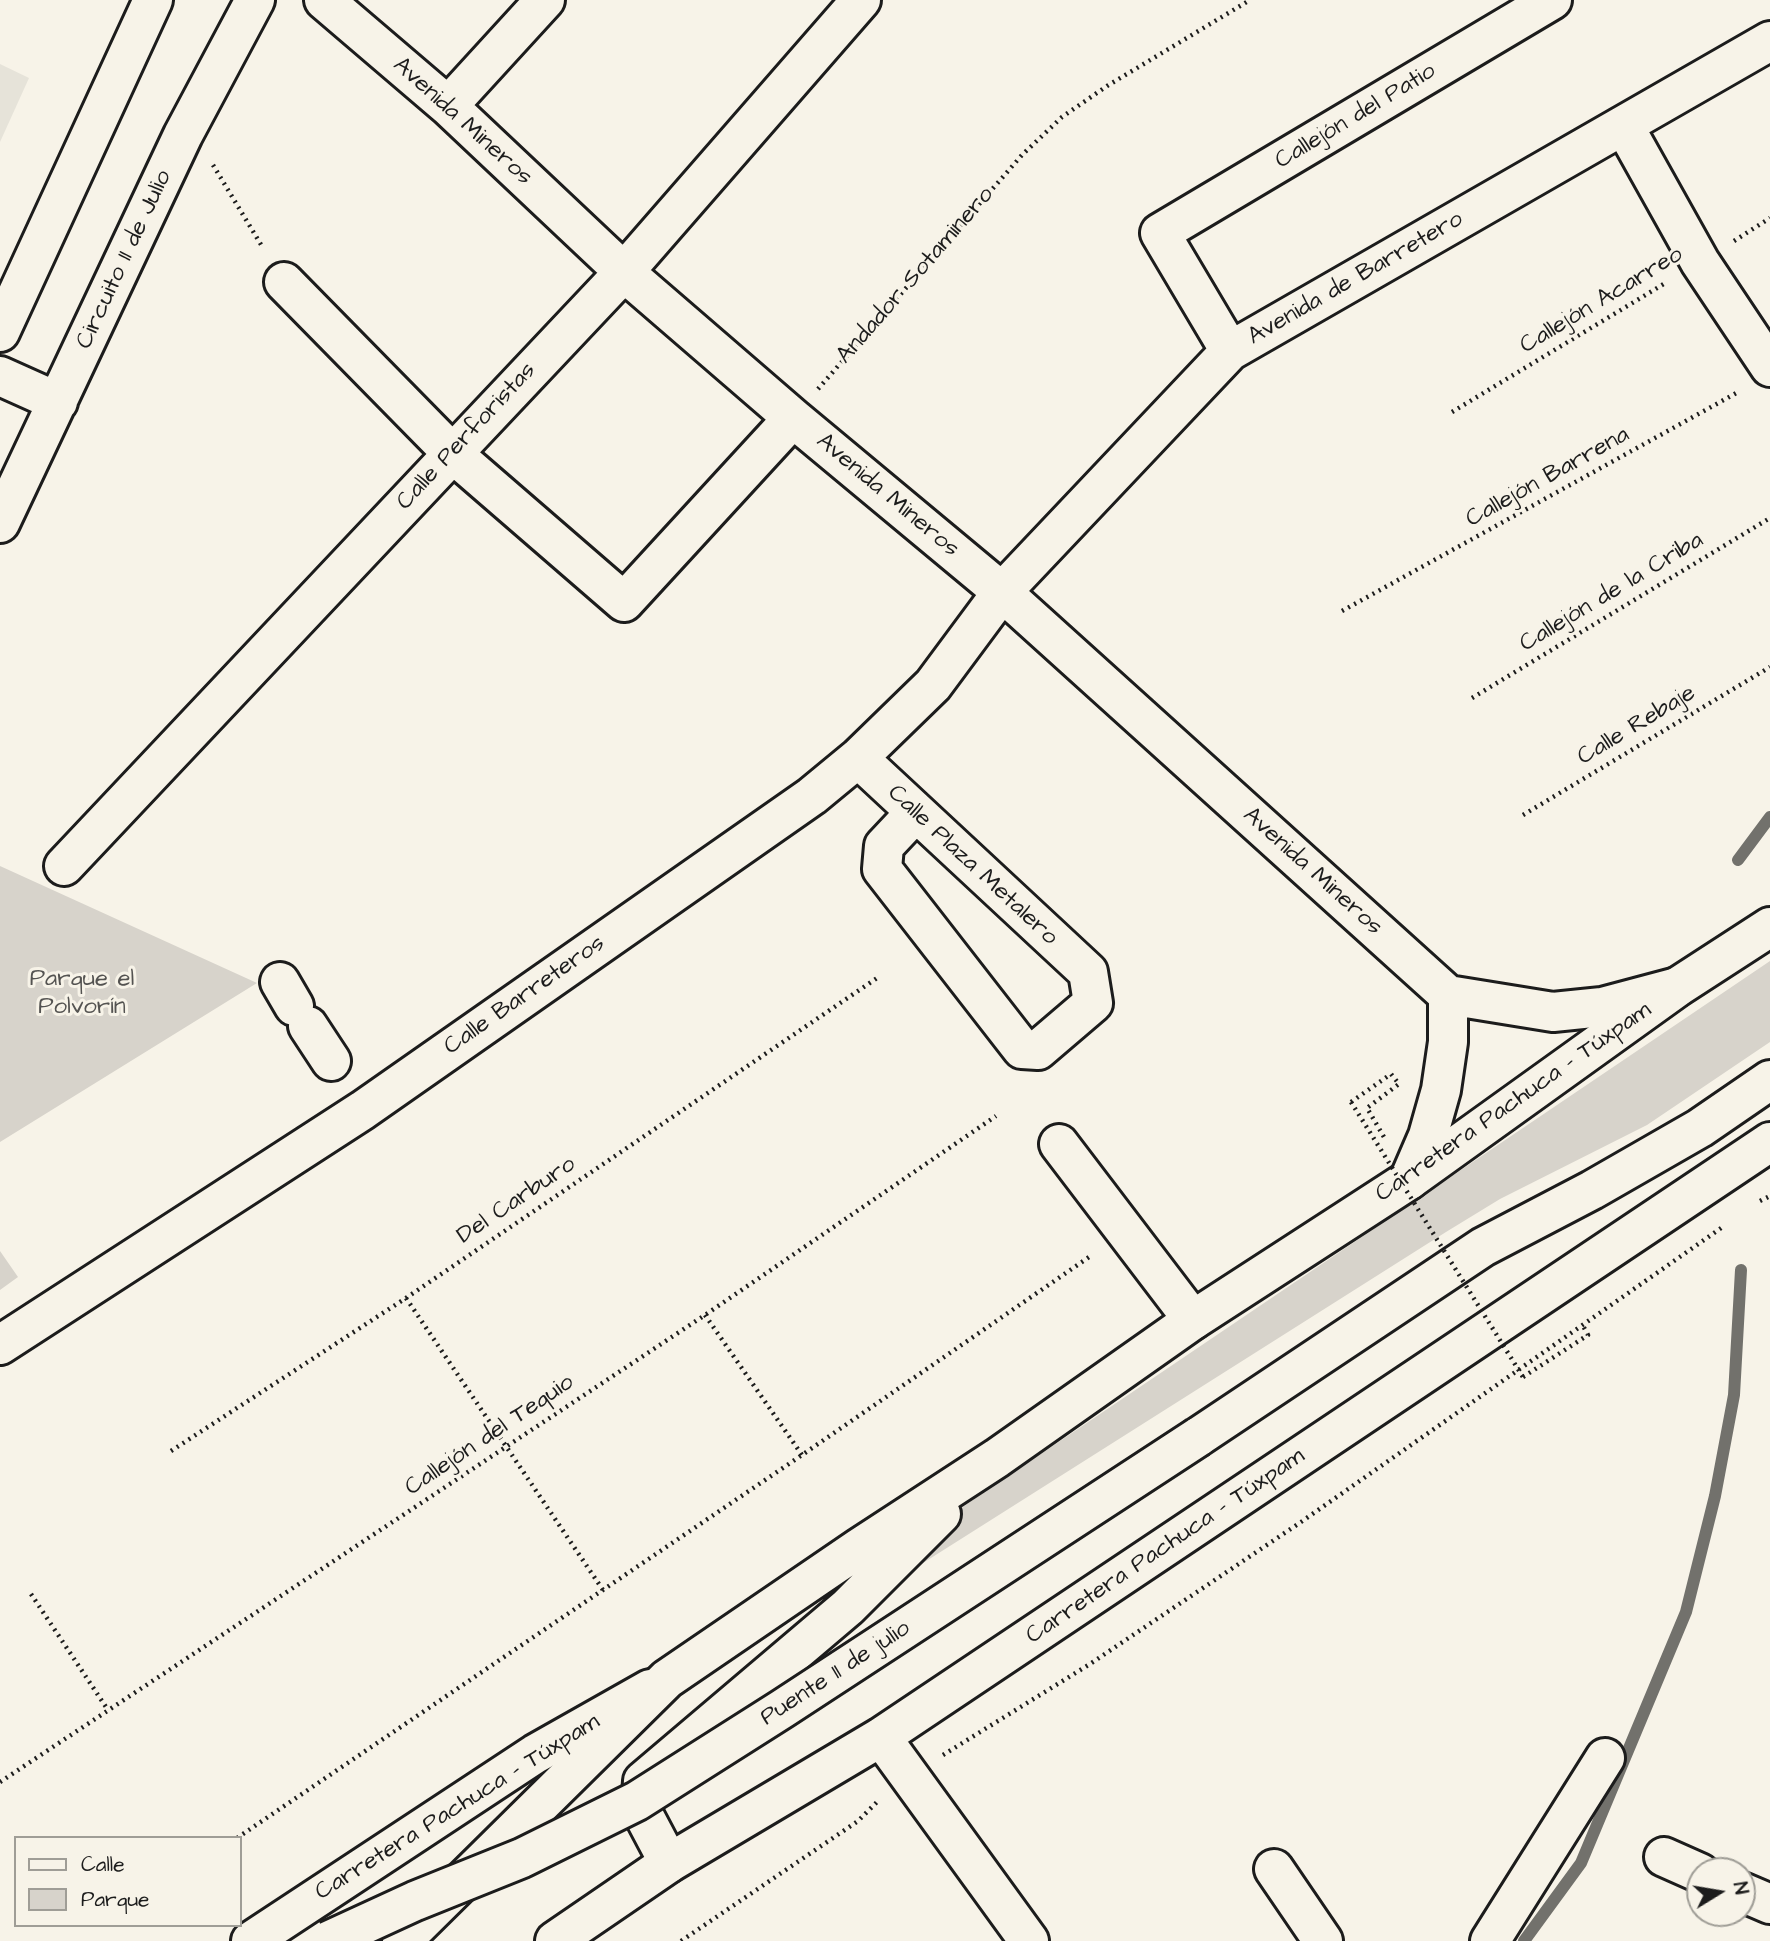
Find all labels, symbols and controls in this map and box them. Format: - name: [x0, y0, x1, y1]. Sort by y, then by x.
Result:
- street label: Avenida Mineros: [386, 52, 538, 192]
- street label: Callejón del Patio: [1271, 58, 1441, 176]
- street label: Circuito 11 de Julio: [71, 166, 179, 354]
- street label: Andador Sotaminero: [831, 181, 1001, 371]
- street label: Avenida de Barretero: [1243, 206, 1469, 352]
- street label: Callejón Acarreo: [1515, 241, 1689, 361]
- street label: Calle Perforistas: [391, 357, 543, 517]
- street label: Callejón Barrena: [1461, 421, 1635, 535]
- street label: Avenida Mineros: [810, 428, 964, 564]
- street label: Callejón de la Criba: [1515, 527, 1709, 659]
- street label: Calle Rebaje: [1573, 680, 1701, 772]
- street label: Calle Plaza Metalero: [881, 780, 1063, 952]
- street label: Avenida Mineros: [1236, 802, 1388, 942]
- street label: Calle Barreteros: [439, 930, 611, 1062]
- park label: Parque el Polvorín: [30, 966, 134, 1022]
- street label: Carretera Pachuca - Túxpam: [1371, 997, 1657, 1209]
- street label: Del Carburo: [452, 1151, 582, 1251]
- street label: Callejón del Tequio: [400, 1369, 580, 1503]
- street label: Carretera Pachuca - Túxpam: [1021, 1443, 1311, 1651]
- street label: Puente 11 de julio: [756, 1615, 916, 1733]
- street label: Carretera Pachuca - Túxpam: [310, 1708, 606, 1908]
- legend: [14, 1836, 242, 1927]
- text: Calle: [81, 1850, 125, 1879]
- north arrow: [1686, 1857, 1756, 1927]
- text: N: [1726, 1880, 1755, 1897]
- text: Parque: [81, 1885, 149, 1914]

